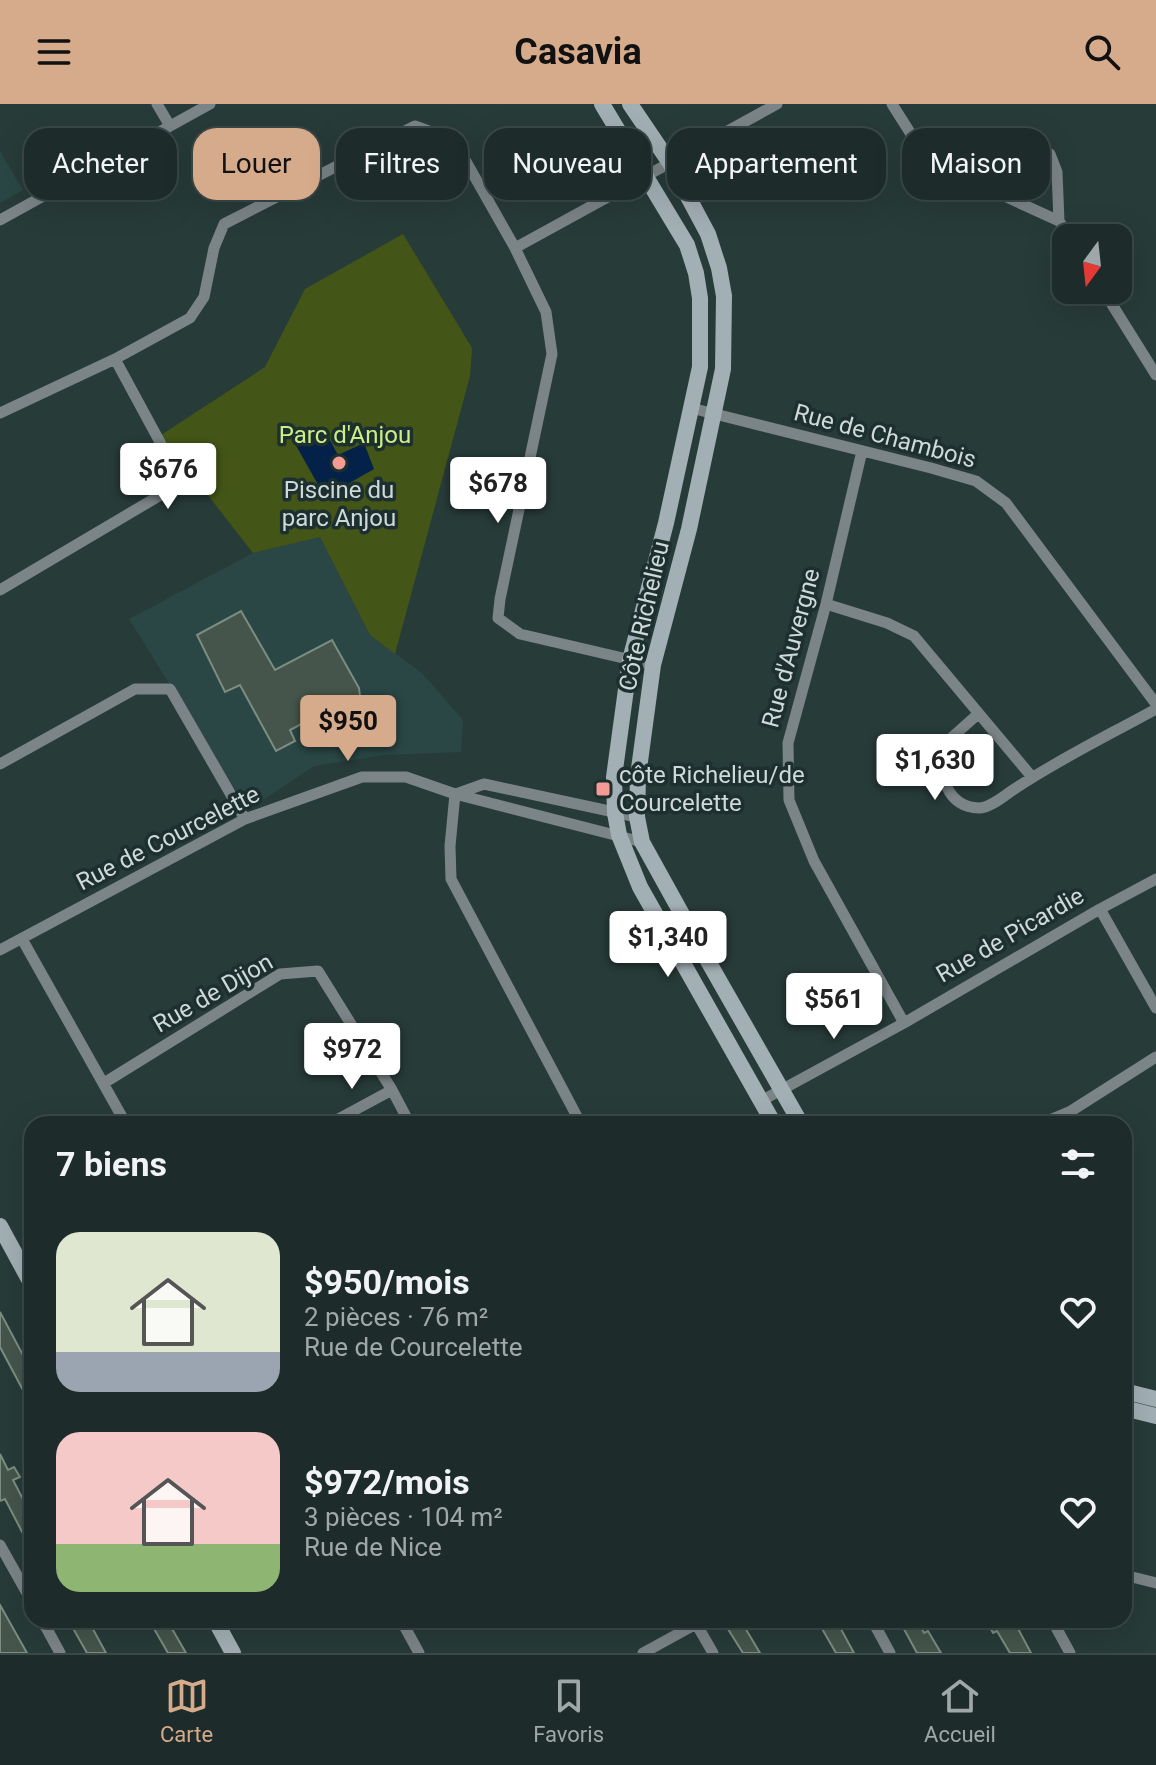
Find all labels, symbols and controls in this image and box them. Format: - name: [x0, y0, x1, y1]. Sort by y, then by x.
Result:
- icon: menu: [32, 30, 76, 74]
- icon: search: [1080, 30, 1124, 74]
- text: Casavia: [514, 31, 642, 73]
- chip: Acheter: [24, 128, 177, 200]
- chip: Louer: [193, 128, 320, 200]
- chip: Filtres: [336, 128, 468, 200]
- chip: Nouveau: [484, 128, 651, 200]
- chip: Appartement: [667, 128, 886, 200]
- chip: Maison: [902, 128, 1050, 200]
- north arrow: [1052, 224, 1132, 304]
- map controls: [1052, 224, 1132, 304]
- street label: Rue de Chambois: [791, 398, 979, 474]
- park label: Parc d'Anjou: [279, 421, 411, 449]
- pin: $676: [121, 443, 215, 511]
- text: $676: [138, 454, 198, 484]
- marker: Piscine du parc Anjou: [330, 454, 348, 472]
- pin: $678: [451, 457, 545, 525]
- text: $678: [468, 468, 528, 498]
- place label: Piscine du parc Anjou: [282, 476, 396, 532]
- street label: Côte Richelieu: [613, 539, 675, 693]
- street label: Rue d'Auvergne: [756, 565, 826, 731]
- pin: $950: [301, 695, 395, 763]
- text: $950: [318, 706, 378, 736]
- pin: $1,630: [870, 734, 1000, 802]
- text: $1,630: [895, 745, 975, 775]
- place label: côte Richelieu/de Courcelette: [619, 761, 805, 817]
- street label: Rue de Courcelette: [72, 780, 264, 896]
- marker: côte Richelieu/de Courcelette: [594, 780, 612, 798]
- street label: Rue de Picardie: [931, 881, 1089, 989]
- pin: $1,340: [603, 911, 733, 979]
- text: $1,340: [628, 922, 708, 952]
- street label: Rue de Dijon: [148, 948, 278, 1038]
- pin: $561: [787, 973, 881, 1041]
- text: $561: [804, 984, 864, 1014]
- pin: $972: [305, 1023, 399, 1091]
- text: $972: [322, 1034, 382, 1064]
- icon: filters: [1056, 1142, 1100, 1186]
- text: 7 biens: [56, 1144, 167, 1184]
- text: $950/mois: [304, 1262, 470, 1302]
- icon: home: [120, 1264, 216, 1360]
- icon: heart: [1056, 1290, 1100, 1334]
- text: 2 pièces · 76 m²: [304, 1302, 488, 1332]
- text: Rue de Courcelette: [304, 1332, 522, 1362]
- text: $972/mois: [304, 1462, 470, 1502]
- icon: home: [120, 1464, 216, 1560]
- icon: heart: [1056, 1490, 1100, 1534]
- text: 3 pièces · 104 m²: [304, 1502, 503, 1532]
- text: Rue de Nice: [304, 1532, 442, 1562]
- tab: Carte: [160, 1674, 213, 1747]
- tab: Favoris: [533, 1674, 604, 1747]
- tab: Accueil: [924, 1674, 996, 1747]

